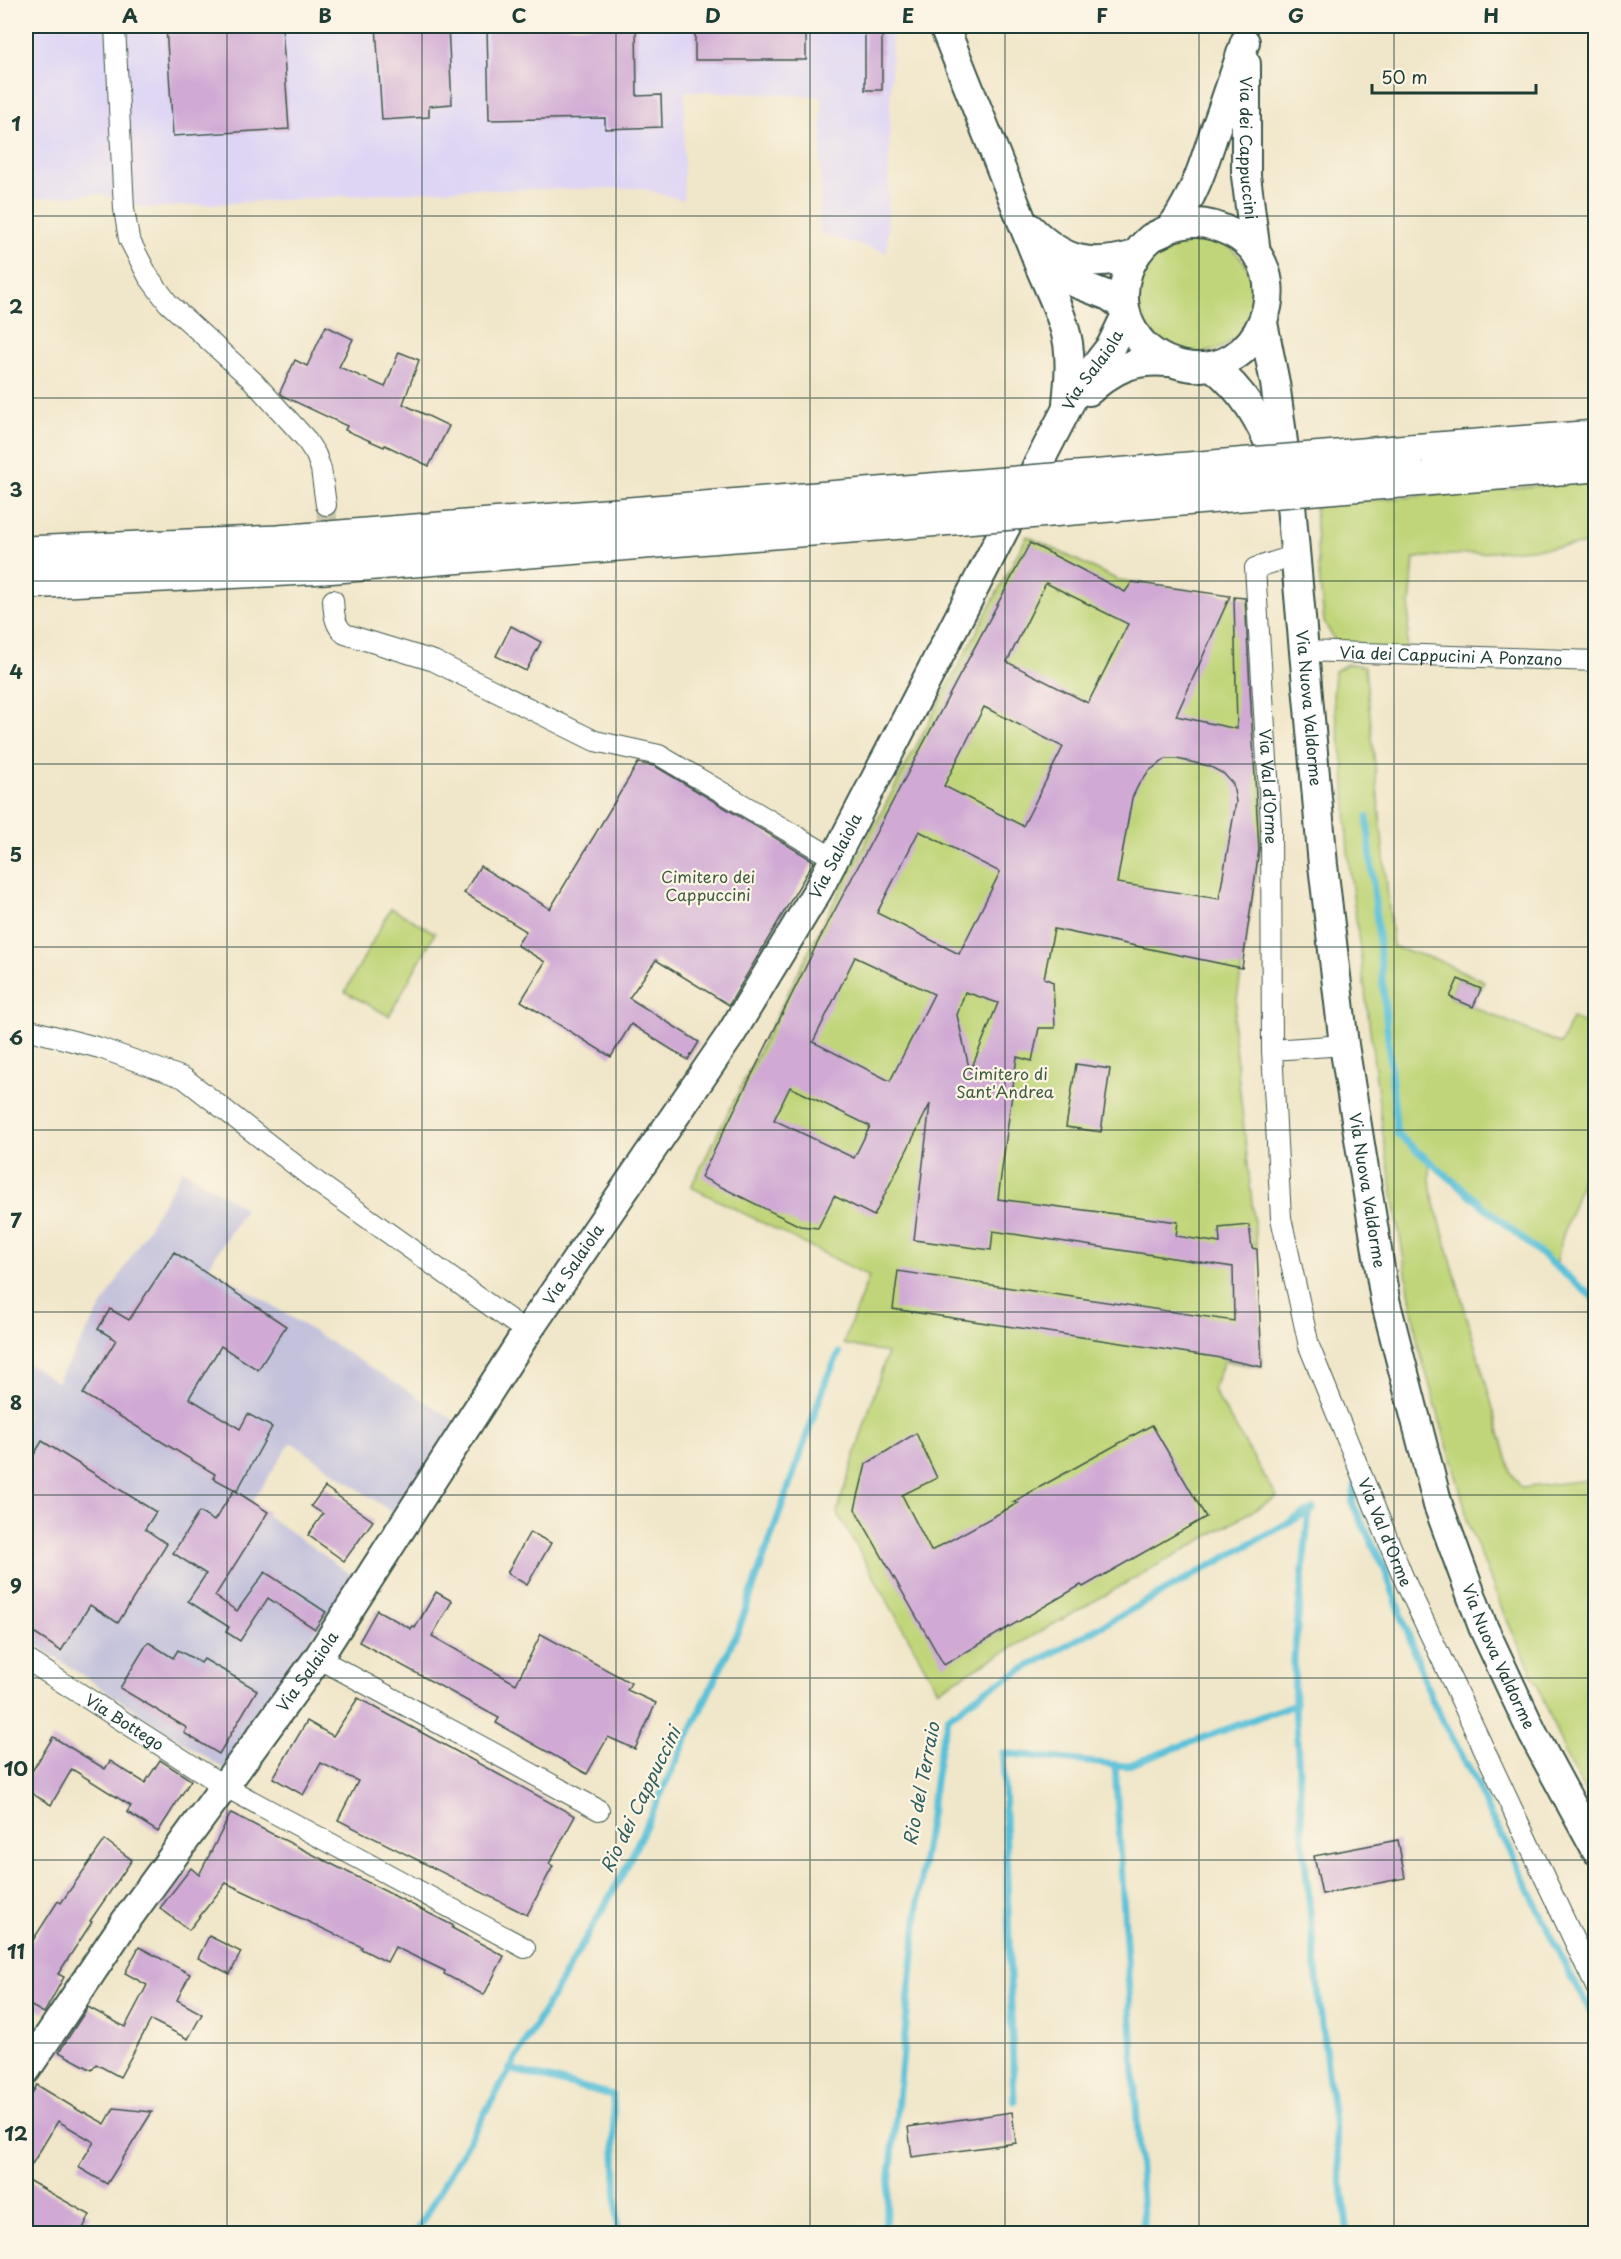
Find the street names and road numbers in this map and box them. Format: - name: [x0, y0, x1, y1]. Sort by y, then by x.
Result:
- street label: Via dei Cappuccini: [1235, 76, 1265, 221]
- street label: Via Salaiola: [1055, 326, 1128, 414]
- street label: Via Nuova Valdorme: [1291, 629, 1329, 787]
- street label: Via dei Cappucini A Ponzano: [1339, 639, 1563, 671]
- street label: Via Val d'Orme: [1254, 728, 1284, 844]
- street label: Via Salaiola: [802, 808, 867, 903]
- street label: Via Nuova Valdorme: [1344, 1111, 1393, 1269]
- street label: Via Salaiola: [536, 1219, 609, 1309]
- street label: Via Val d'Orme: [1353, 1474, 1419, 1590]
- street label: Via Nuova Valdorme: [1457, 1580, 1542, 1733]
- street label: Via Salaiola: [270, 1626, 343, 1716]
- street label: Via Bottego: [81, 1687, 169, 1756]

